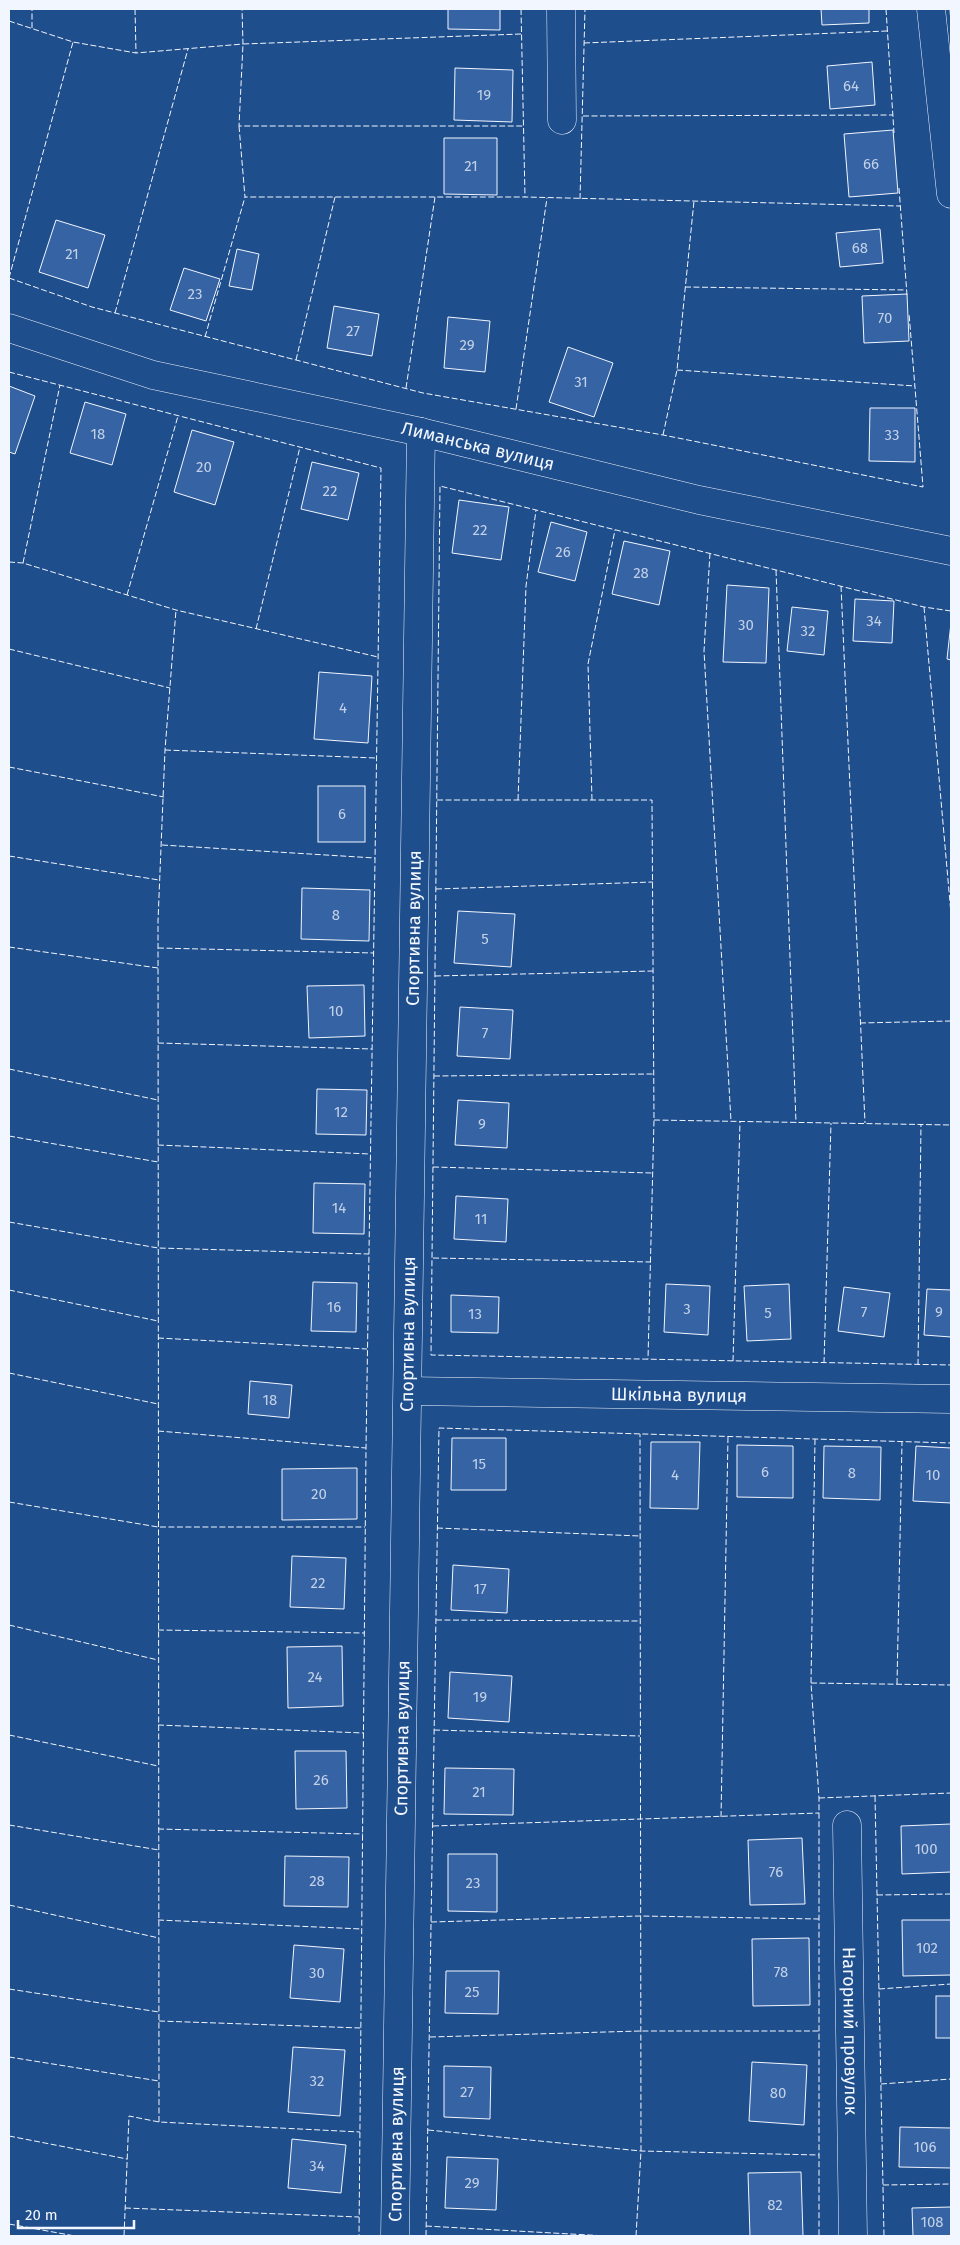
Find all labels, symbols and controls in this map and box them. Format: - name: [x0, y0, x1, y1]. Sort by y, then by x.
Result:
- house number: 64: [843, 77, 859, 95]
- house number: 19: [477, 86, 491, 104]
- house number: 66: [863, 155, 879, 173]
- house number: 21: [464, 157, 478, 175]
- house number: 68: [852, 239, 868, 257]
- house number: 21: [65, 245, 79, 263]
- house number: 23: [188, 285, 202, 303]
- house number: 70: [878, 309, 892, 327]
- house number: 27: [346, 322, 360, 340]
- house number: 29: [459, 336, 475, 354]
- house number: 31: [574, 373, 588, 391]
- street label: Лиманська вулиця: [399, 417, 557, 475]
- house number: 18: [91, 425, 105, 443]
- house number: 33: [885, 426, 899, 444]
- house number: 20: [196, 458, 212, 476]
- house number: 22: [323, 482, 337, 500]
- house number: 22: [473, 521, 487, 539]
- house number: 26: [555, 543, 571, 561]
- house number: 28: [633, 564, 649, 582]
- house number: 34: [866, 612, 882, 630]
- house number: 30: [738, 616, 754, 634]
- house number: 32: [801, 622, 815, 640]
- house number: 4: [339, 699, 347, 717]
- house number: 6: [338, 805, 346, 823]
- street label: Спортивна вулиця: [402, 850, 426, 1006]
- house number: 8: [332, 906, 340, 924]
- house number: 5: [481, 930, 489, 948]
- house number: 10: [329, 1002, 343, 1020]
- house number: 7: [482, 1024, 489, 1042]
- house number: 12: [334, 1103, 348, 1121]
- house number: 9: [478, 1115, 486, 1133]
- house number: 14: [332, 1199, 346, 1217]
- house number: 11: [475, 1210, 487, 1228]
- street label: Спортивна вулиця: [396, 1256, 420, 1412]
- house number: 16: [327, 1298, 341, 1316]
- house number: 3: [683, 1300, 691, 1318]
- house number: 7: [861, 1303, 868, 1321]
- house number: 9: [935, 1303, 943, 1321]
- house number: 5: [764, 1304, 772, 1322]
- house number: 13: [468, 1305, 482, 1323]
- street label: Шкільна вулиця: [611, 1383, 747, 1407]
- house number: 18: [263, 1391, 277, 1409]
- house number: 15: [472, 1455, 486, 1473]
- house number: 6: [761, 1463, 769, 1481]
- house number: 8: [848, 1464, 856, 1482]
- house number: 4: [671, 1466, 679, 1484]
- house number: 10: [926, 1466, 940, 1484]
- house number: 20: [311, 1485, 327, 1503]
- house number: 22: [311, 1574, 325, 1592]
- house number: 17: [473, 1580, 487, 1598]
- street label: Спортивна вулиця: [390, 1660, 414, 1816]
- house number: 24: [307, 1668, 323, 1686]
- house number: 19: [473, 1688, 487, 1706]
- house number: 26: [313, 1771, 329, 1789]
- house number: 21: [472, 1783, 486, 1801]
- house number: 100: [914, 1840, 938, 1858]
- house number: 76: [769, 1863, 783, 1881]
- house number: 28: [309, 1872, 325, 1890]
- house number: 23: [466, 1874, 480, 1892]
- house number: 102: [916, 1939, 938, 1957]
- street label: Нагорний провулок: [838, 1947, 862, 2116]
- house number: 78: [774, 1963, 788, 1981]
- house number: 30: [309, 1964, 325, 1982]
- house number: 25: [465, 1983, 479, 2001]
- street label: Спортивна вулиця: [384, 2066, 408, 2222]
- house number: 32: [310, 2072, 324, 2090]
- house number: 27: [460, 2083, 474, 2101]
- house number: 80: [770, 2084, 786, 2102]
- house number: 106: [914, 2138, 936, 2156]
- house number: 34: [309, 2157, 325, 2175]
- house number: 29: [464, 2174, 480, 2192]
- house number: 82: [767, 2196, 783, 2214]
- scale bar: [18, 2198, 134, 2230]
- text: 20 m: [25, 2206, 58, 2224]
- house number: 108: [920, 2213, 944, 2231]

